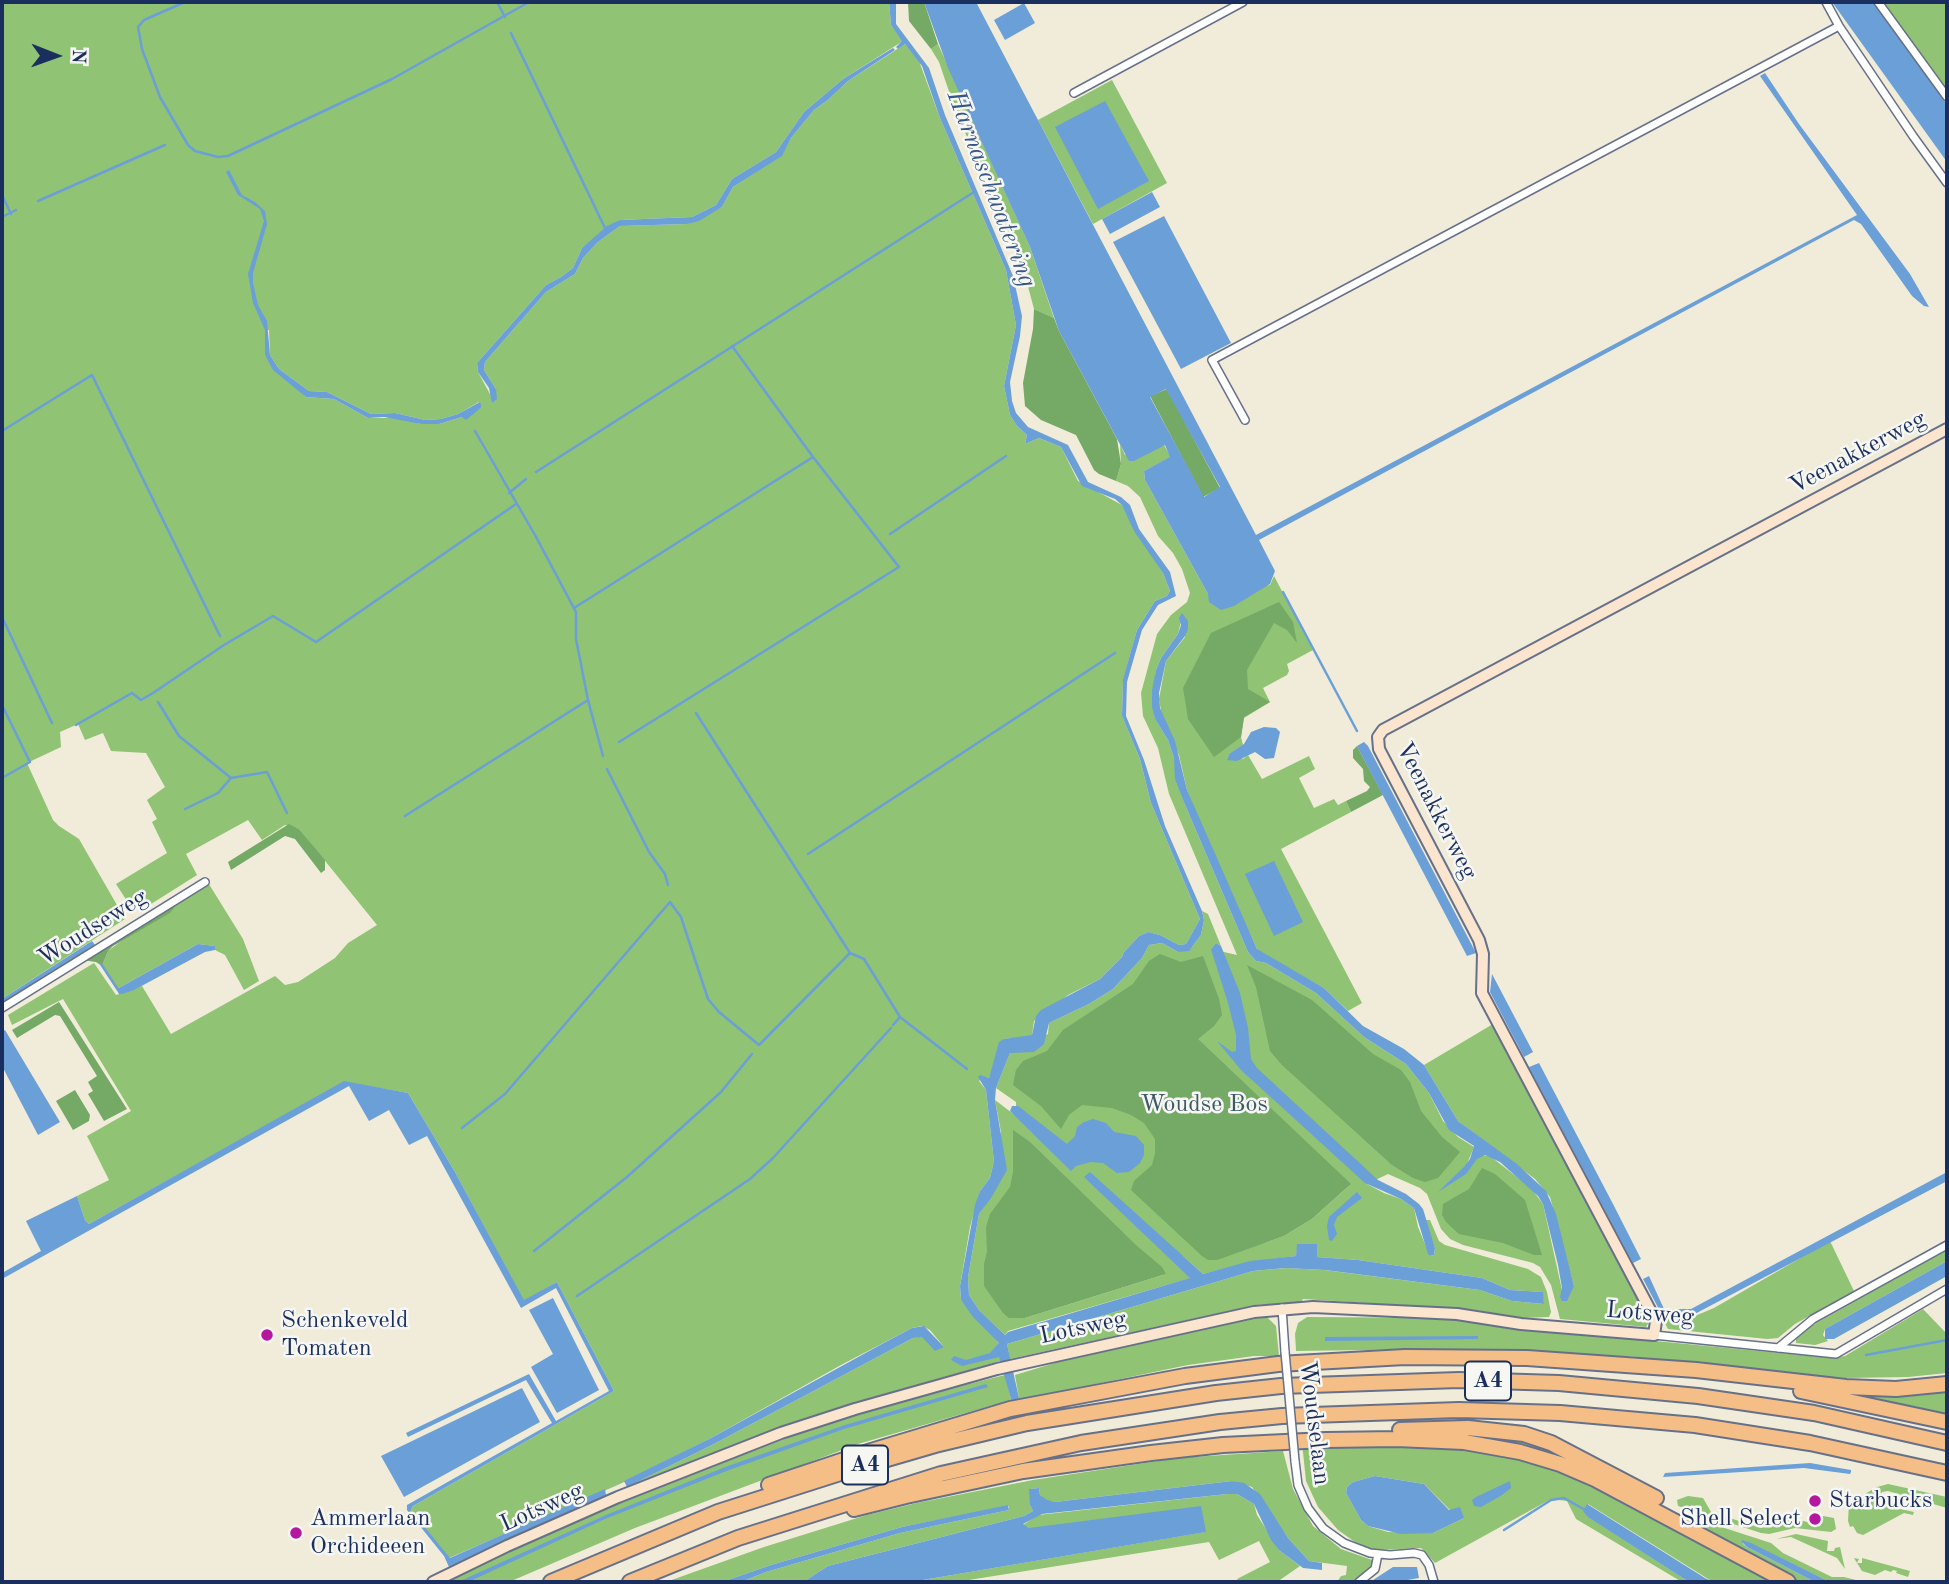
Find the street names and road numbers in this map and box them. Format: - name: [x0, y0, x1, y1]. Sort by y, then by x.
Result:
- street label: Veenakkerweg: [1785, 405, 1931, 501]
- street label: Veenakkerweg: [1389, 737, 1483, 885]
- street label: Woudseweg: [33, 883, 153, 973]
- street label: Lotsweg: [1605, 1296, 1695, 1332]
- street label: Lotsweg: [1037, 1305, 1129, 1351]
- street label: Woudselaan: [1292, 1359, 1336, 1487]
- road number: A4: [1465, 1362, 1511, 1400]
- road number: A4: [842, 1446, 888, 1484]
- street label: Lotsweg: [496, 1477, 588, 1539]

